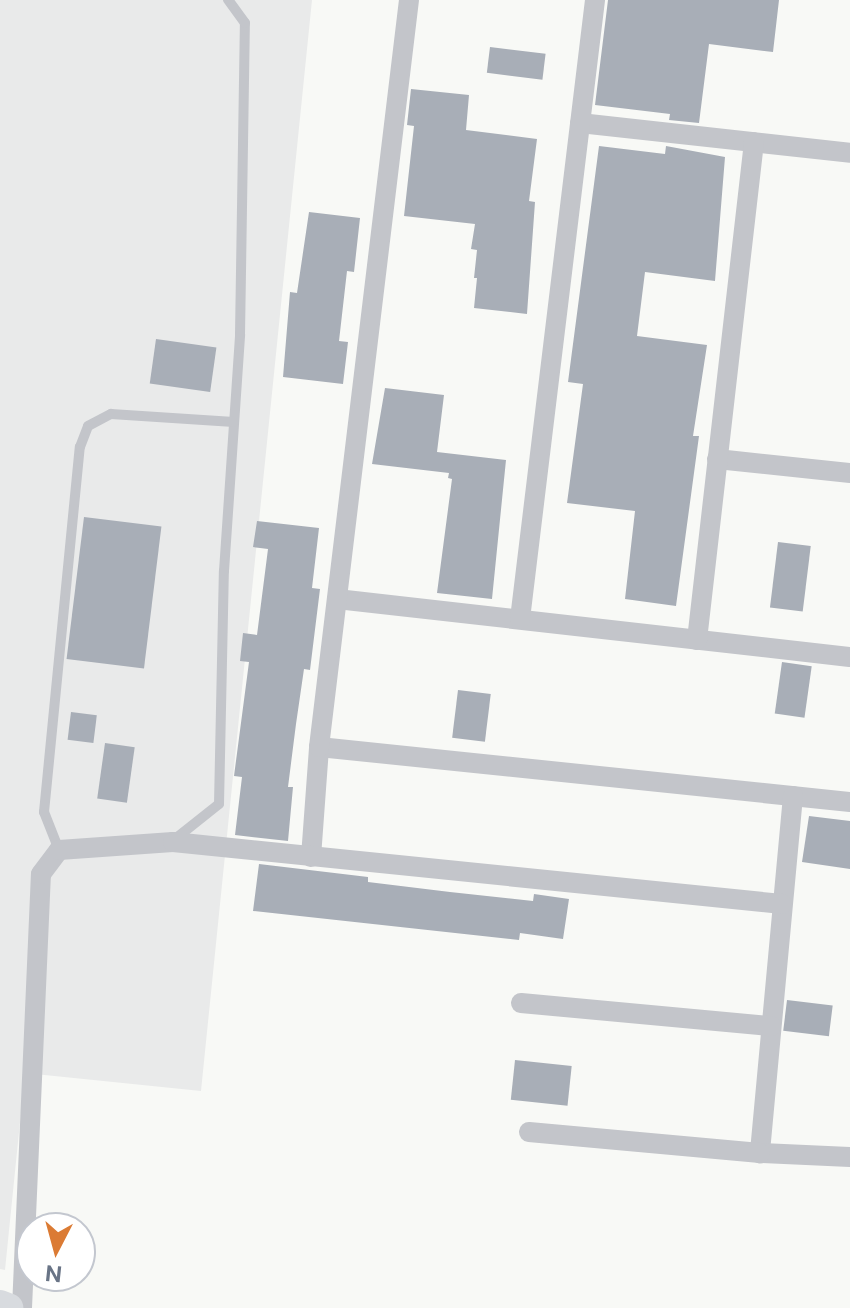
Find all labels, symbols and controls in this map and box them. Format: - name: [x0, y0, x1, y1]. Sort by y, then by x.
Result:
- north arrow: [16, 1212, 96, 1292]
- text: N: [44, 1260, 64, 1288]

